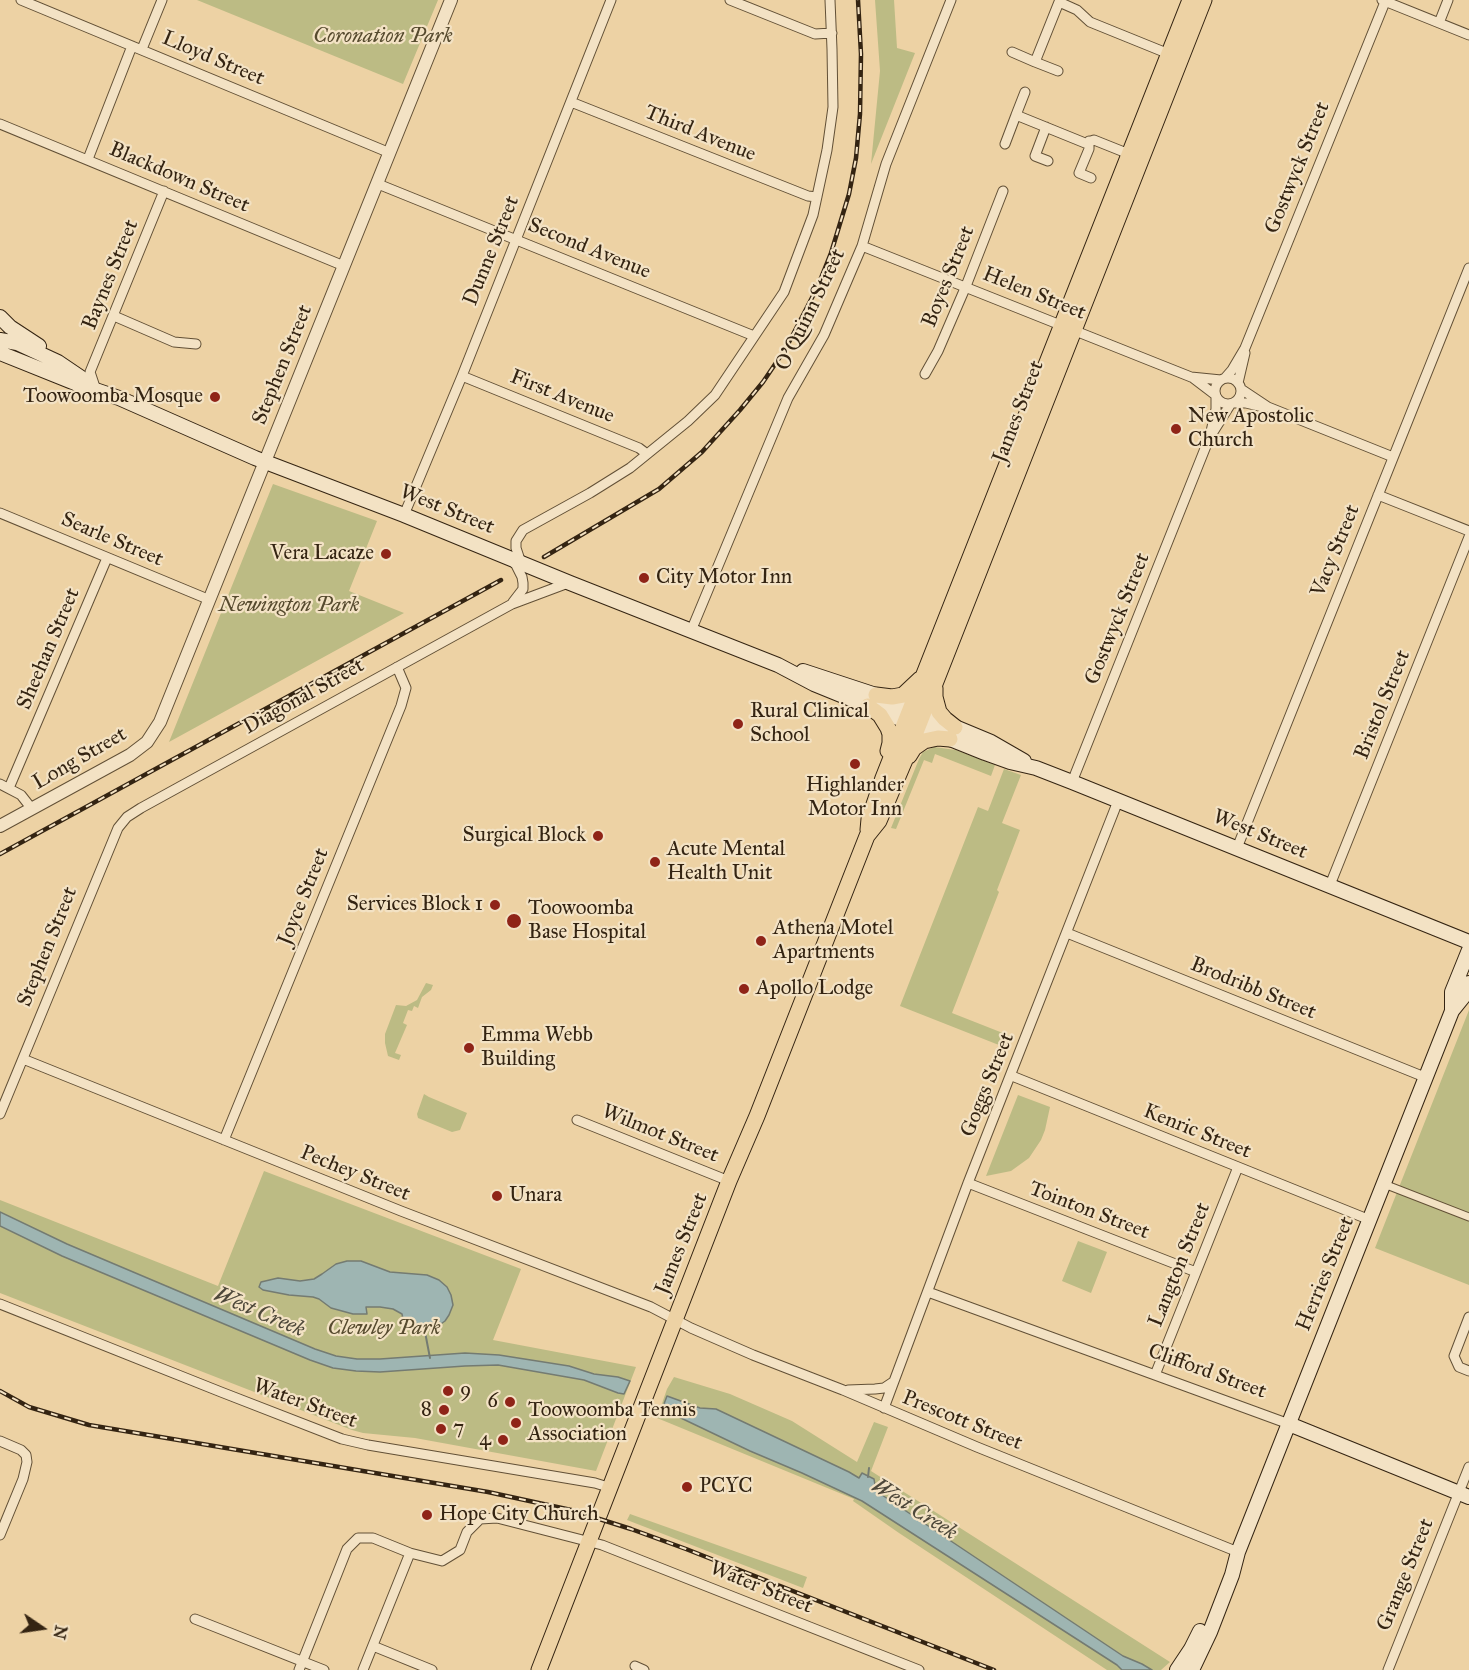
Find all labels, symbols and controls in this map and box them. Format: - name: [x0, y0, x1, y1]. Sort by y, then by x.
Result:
- park label: Coronation Park: [313, 24, 453, 50]
- street label: Lloyd Street: [158, 26, 268, 92]
- street label: Gostwyck Street: [1260, 98, 1336, 238]
- street label: Third Avenue: [641, 100, 759, 168]
- street label: Blackdown Street: [105, 137, 253, 219]
- street label: Dunne Street: [459, 193, 525, 309]
- street label: Second Avenue: [524, 213, 654, 285]
- street label: Baynes Street: [77, 216, 145, 334]
- street label: Boyes Street: [917, 223, 981, 331]
- street label: O'Quinn Street: [771, 245, 851, 375]
- street label: Helen Street: [979, 262, 1089, 326]
- street label: Stephen Street: [248, 301, 318, 429]
- street label: James Street: [988, 357, 1050, 467]
- street label: First Avenue: [506, 365, 618, 429]
- place label: Toowoomba Mosque: [23, 384, 203, 410]
- marker: Toowoomba Mosque: [208, 390, 222, 404]
- place label: New Apostolic Church: [1188, 404, 1314, 454]
- marker: New Apostolic Church: [1169, 422, 1183, 436]
- street label: West Street: [396, 480, 498, 540]
- street label: Vacy Street: [1306, 501, 1366, 601]
- street label: Searle Street: [57, 507, 167, 573]
- place label: Vera Lacaze: [270, 541, 374, 567]
- marker: Vera Lacaze: [379, 547, 393, 561]
- street label: Gostwyck Street: [1080, 549, 1156, 689]
- place label: City Motor Inn: [656, 565, 792, 591]
- marker: City Motor Inn: [637, 571, 651, 585]
- street label: Sheehan Street: [12, 584, 86, 714]
- park label: Newington Park: [219, 593, 359, 619]
- street label: Bristol Street: [1350, 647, 1416, 763]
- street label: Diagonal Street: [239, 653, 369, 741]
- place label: Rural Clinical School: [750, 699, 869, 749]
- marker: Rural Clinical School: [731, 717, 745, 731]
- street label: Long Street: [29, 722, 131, 796]
- marker: Highlander Motor Inn: [848, 757, 862, 771]
- place label: Highlander Motor Inn: [806, 773, 904, 823]
- street label: West Street: [1209, 805, 1311, 865]
- place label: Surgical Block: [463, 823, 586, 849]
- marker: Surgical Block: [591, 829, 605, 843]
- place label: Acute Mental Health Unit: [667, 837, 785, 887]
- street label: Joyce Street: [273, 845, 335, 949]
- marker: Acute Mental Health Unit: [648, 855, 662, 869]
- street label: Stephen Street: [13, 883, 83, 1011]
- place label: Services Block 1: [347, 892, 483, 918]
- place label: Toowoomba Base Hospital: [528, 896, 646, 946]
- marker: Services Block 1: [488, 898, 502, 912]
- marker: Toowoomba Base Hospital: [505, 912, 523, 930]
- place label: Athena Motel Apartments: [773, 916, 893, 966]
- marker: Athena Motel Apartments: [754, 934, 768, 948]
- street label: Brodribb Street: [1186, 952, 1320, 1026]
- place label: Apollo Lodge: [756, 976, 873, 1002]
- marker: Apollo Lodge: [737, 982, 751, 996]
- place label: Emma Webb Building: [481, 1023, 593, 1073]
- street label: Goggs Street: [956, 1029, 1020, 1141]
- marker: Emma Webb Building: [462, 1041, 476, 1055]
- street label: Wilmot Street: [598, 1099, 722, 1169]
- street label: Kenric Street: [1139, 1099, 1255, 1165]
- street label: Pechey Street: [297, 1141, 413, 1207]
- street label: Tointon Street: [1025, 1177, 1153, 1245]
- place label: Unara: [509, 1183, 562, 1209]
- marker: Unara: [490, 1189, 504, 1203]
- street label: James Street: [650, 1189, 714, 1299]
- street label: Langton Street: [1144, 1199, 1216, 1331]
- street label: Herries Street: [1292, 1213, 1360, 1335]
- water label: West Creek: [210, 1282, 308, 1344]
- park label: Clewley Park: [328, 1316, 440, 1342]
- street label: Clifford Street: [1144, 1339, 1270, 1405]
- street label: Water Street: [250, 1374, 360, 1434]
- place label: 9: [460, 1378, 471, 1404]
- marker: 9: [441, 1384, 455, 1398]
- street label: Prescott Street: [898, 1385, 1026, 1457]
- place label: 6: [487, 1389, 498, 1415]
- marker: 6: [503, 1395, 517, 1409]
- place label: 8: [421, 1397, 432, 1423]
- place label: Toowoomba Tennis Association: [528, 1398, 696, 1448]
- marker: 8: [437, 1403, 451, 1417]
- place label: 7: [453, 1416, 464, 1442]
- marker: Toowoomba Tennis Association: [509, 1416, 523, 1430]
- marker: 7: [434, 1422, 448, 1436]
- place label: 4: [479, 1427, 491, 1453]
- marker: 4: [496, 1433, 510, 1447]
- water label: West Creek: [866, 1473, 962, 1547]
- place label: PCYC: [699, 1474, 752, 1500]
- marker: PCYC: [680, 1480, 694, 1494]
- place label: Hope City Church: [439, 1502, 599, 1528]
- marker: Hope City Church: [420, 1508, 434, 1522]
- street label: Grange Street: [1372, 1515, 1440, 1635]
- street label: Water Street: [706, 1556, 816, 1620]
- north arrow: [12, 1598, 72, 1658]
- text: N: [49, 1623, 71, 1641]

